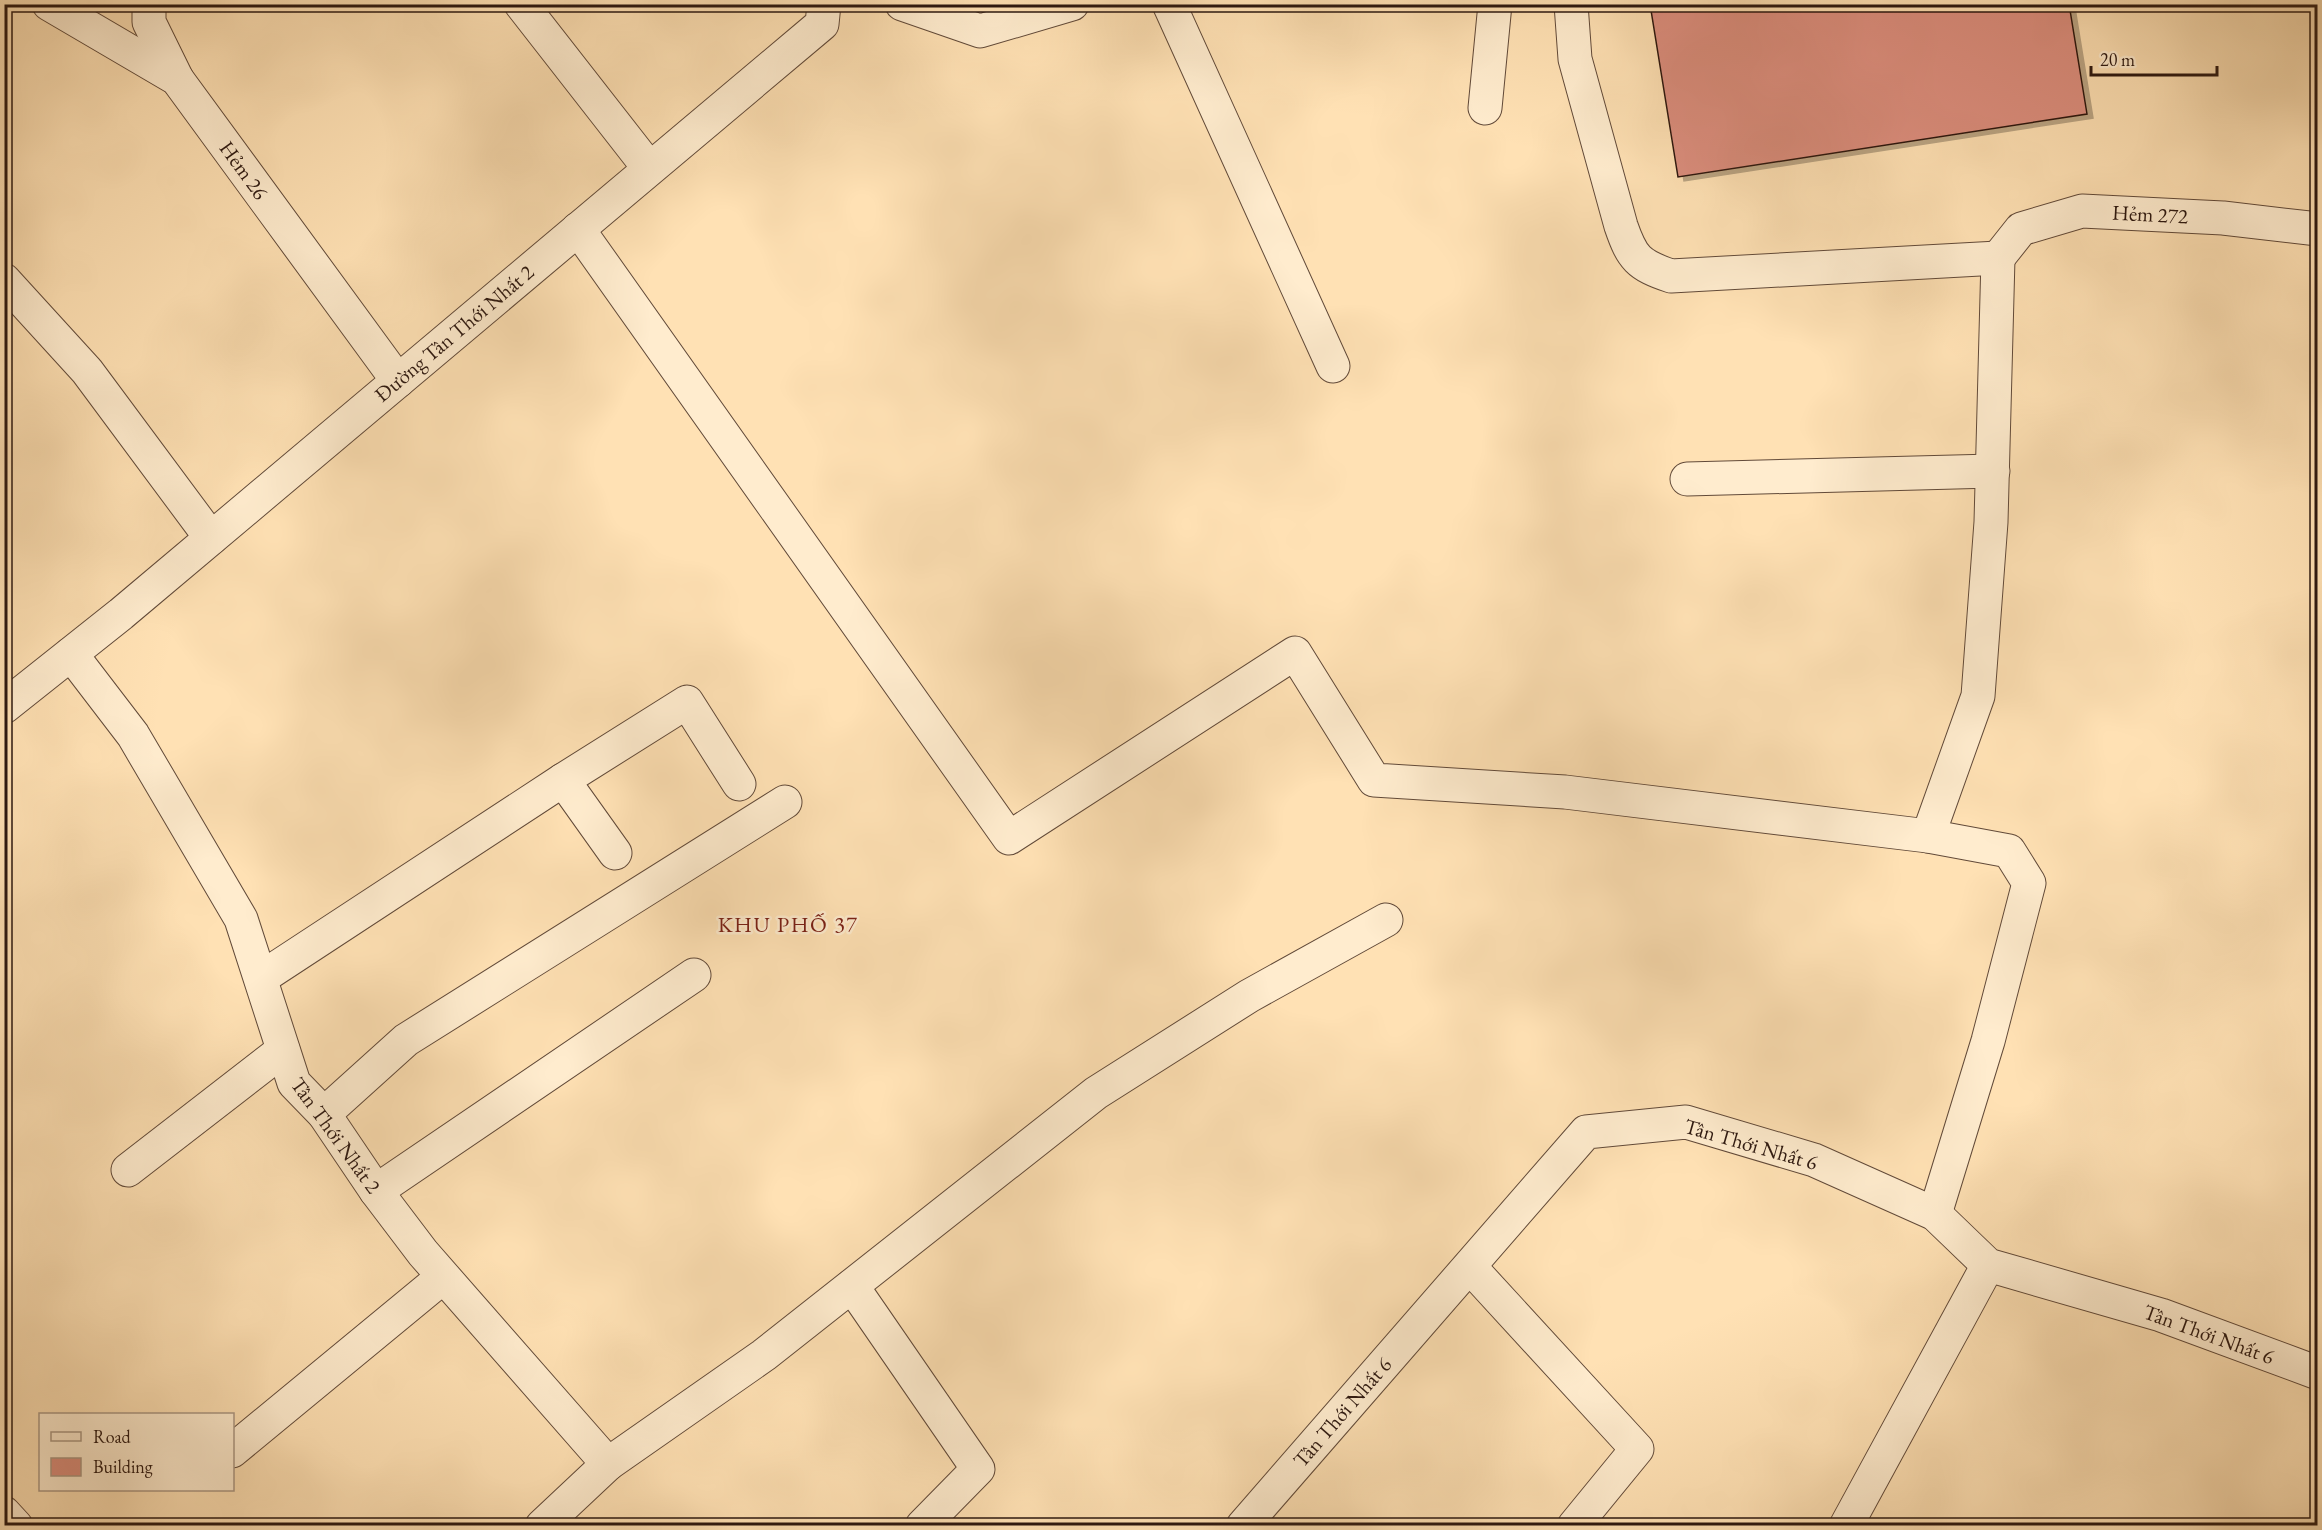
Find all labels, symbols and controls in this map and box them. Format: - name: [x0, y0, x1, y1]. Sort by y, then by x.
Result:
- scale bar: [2091, 39, 2217, 77]
- text: 20 m: [2100, 48, 2135, 71]
- street label: Hẻm 26: [214, 135, 274, 205]
- street label: Hẻm 272: [2111, 199, 2189, 229]
- street label: Đường Tân Thới Nhất 2: [369, 258, 539, 408]
- district label: KHU PHỐ 37: [718, 910, 858, 939]
- street label: Tân Thới Nhất 2: [285, 1072, 387, 1198]
- street label: Tân Thới Nhất 6: [1681, 1112, 1821, 1176]
- street label: Tân Thới Nhất 6: [2140, 1298, 2278, 1370]
- street label: Tân Thới Nhất 6: [1287, 1351, 1397, 1473]
- legend: [39, 1413, 234, 1491]
- text: Road: [93, 1425, 132, 1448]
- text: Building: [93, 1455, 153, 1478]

